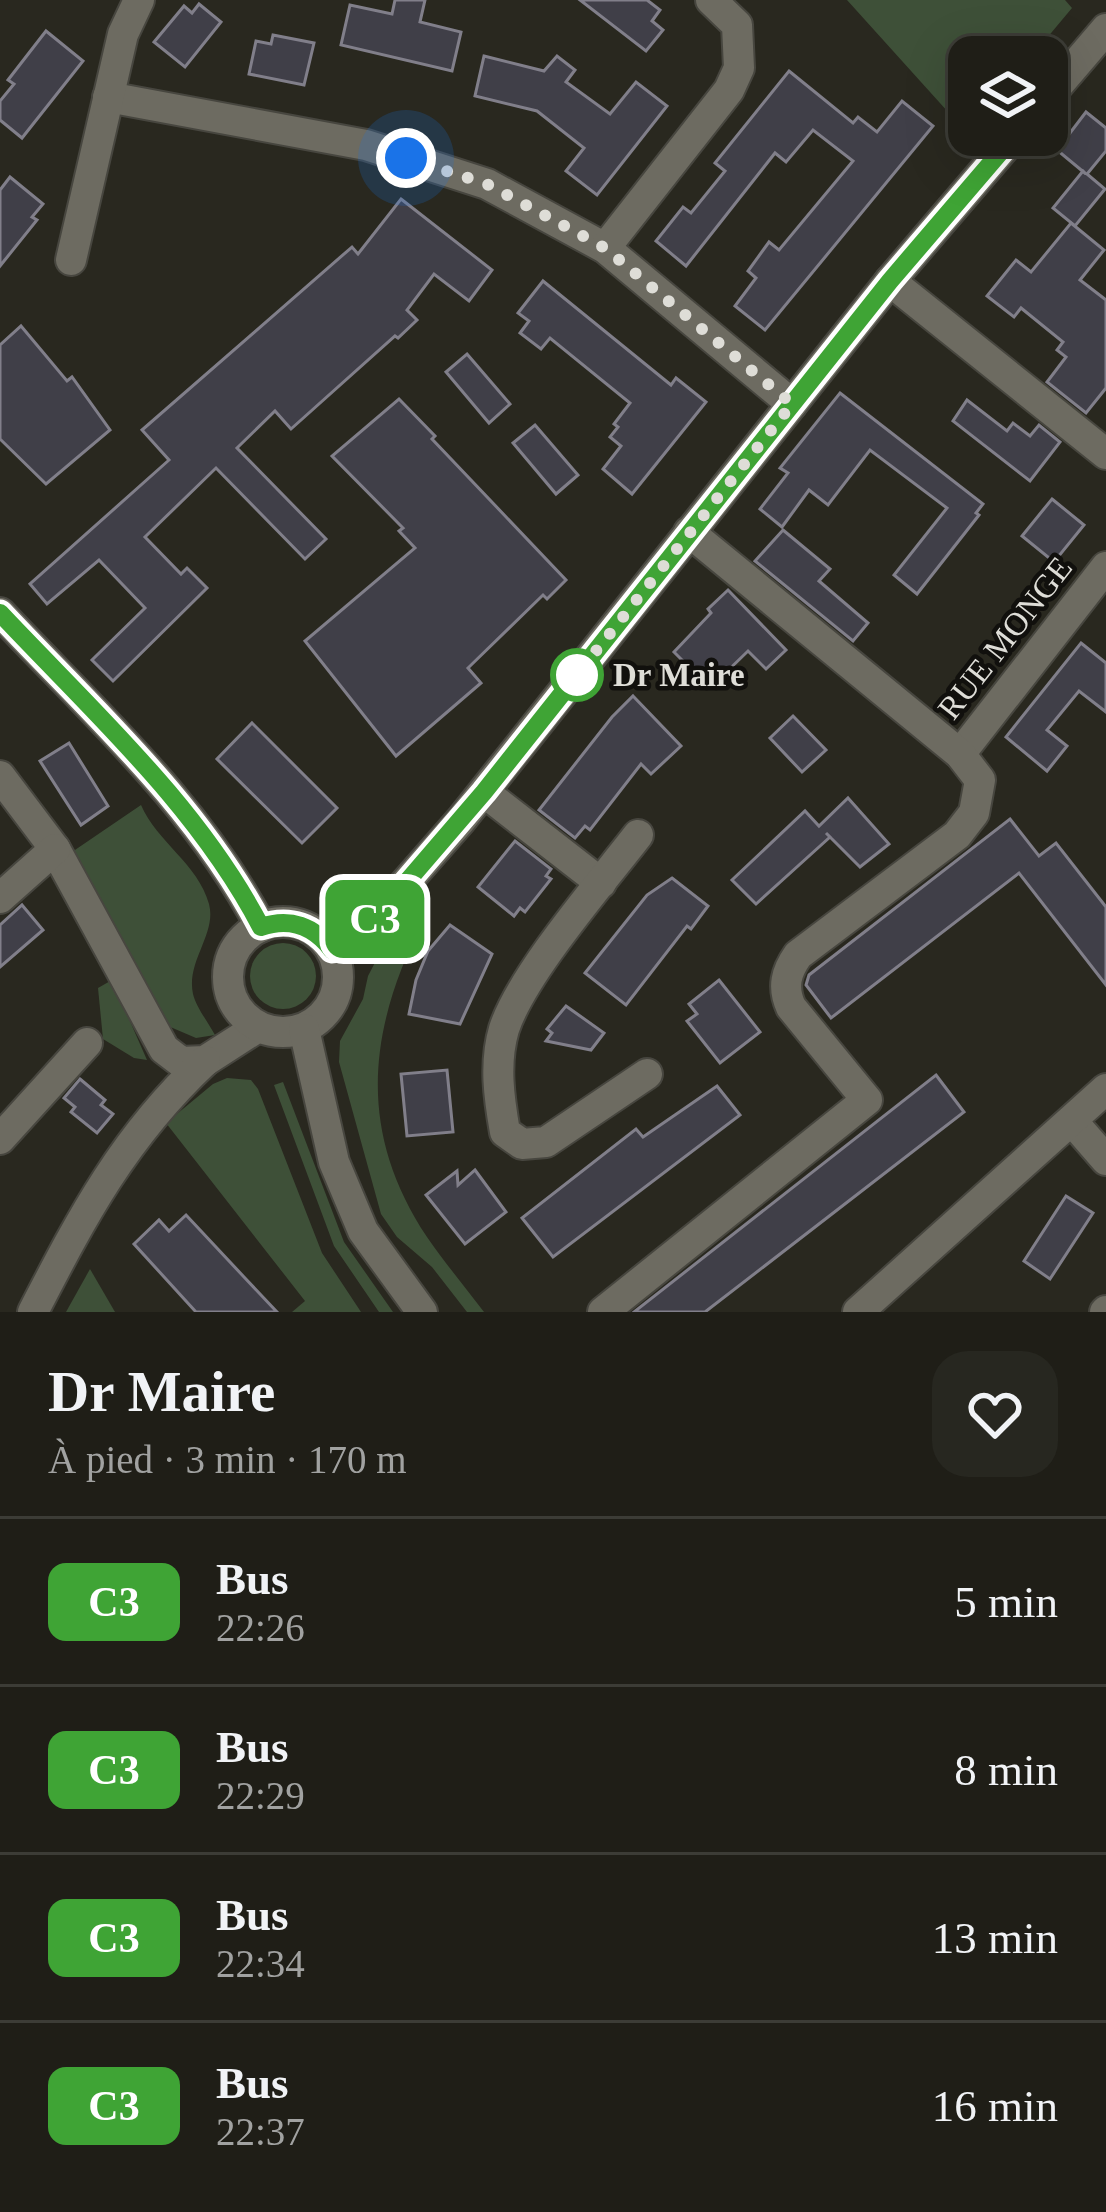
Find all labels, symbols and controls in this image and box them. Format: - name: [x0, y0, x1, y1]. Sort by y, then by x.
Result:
- map controls: [948, 36, 1068, 156]
- button: layers: [948, 36, 1068, 156]
- your location: [376, 128, 436, 188]
- street label: RUE MONGE: [931, 550, 1079, 726]
- marker: Dr Maire: [552, 650, 602, 700]
- place label: Dr Maire: [613, 657, 745, 693]
- line badge: C3: [321, 880, 429, 958]
- text: C3: [349, 896, 401, 942]
- button: heart: [932, 1351, 1058, 1477]
- text: Dr Maire: [48, 1360, 275, 1423]
- text: À pied · 3 min · 170 m: [48, 1438, 407, 1481]
- text: Bus: [216, 1554, 289, 1604]
- text: 5 min: [954, 1577, 1058, 1627]
- text: C3: [88, 1579, 140, 1625]
- text: 22:26: [216, 1606, 305, 1649]
- text: Bus: [216, 1722, 289, 1772]
- text: 8 min: [954, 1745, 1058, 1795]
- text: C3: [88, 1747, 140, 1793]
- text: 22:29: [216, 1774, 305, 1817]
- text: Bus: [216, 1890, 289, 1940]
- text: 13 min: [932, 1913, 1058, 1963]
- text: C3: [88, 1915, 140, 1961]
- text: 22:34: [216, 1942, 305, 1985]
- text: Bus: [216, 2058, 289, 2108]
- text: 16 min: [932, 2081, 1058, 2131]
- text: C3: [88, 2083, 140, 2129]
- text: 22:37: [216, 2110, 305, 2153]

